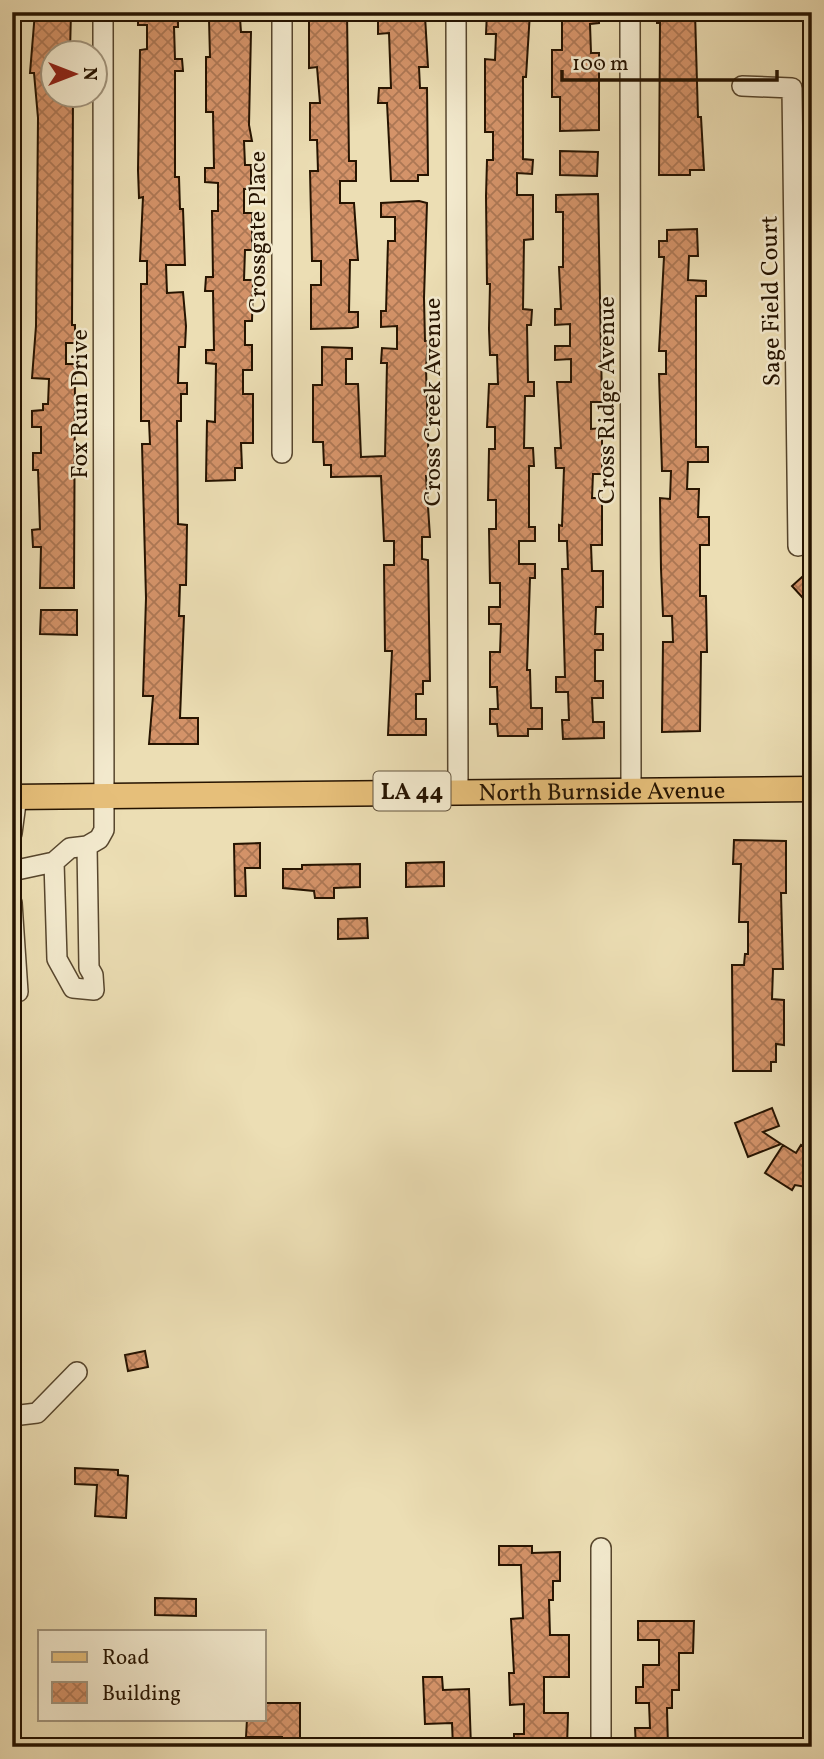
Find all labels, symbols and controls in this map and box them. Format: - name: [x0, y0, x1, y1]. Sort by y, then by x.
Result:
- north arrow: [38, 38, 108, 108]
- scale bar: [562, 38, 777, 82]
- text: 100 m: [572, 50, 629, 79]
- text: N: [76, 67, 102, 81]
- street label: Crossgate Place: [242, 151, 276, 313]
- street label: Sage Field Court: [754, 215, 790, 387]
- street label: Cross Ridge Avenue: [591, 296, 625, 504]
- street label: Cross Creek Avenue: [417, 298, 451, 506]
- street label: Fox Run Drive: [64, 329, 98, 479]
- road number: LA 44: [374, 772, 450, 810]
- street label: North Burnside Avenue: [478, 775, 726, 811]
- legend: [38, 1630, 266, 1720]
- text: Road: [102, 1644, 149, 1673]
- text: Building: [102, 1680, 181, 1709]

